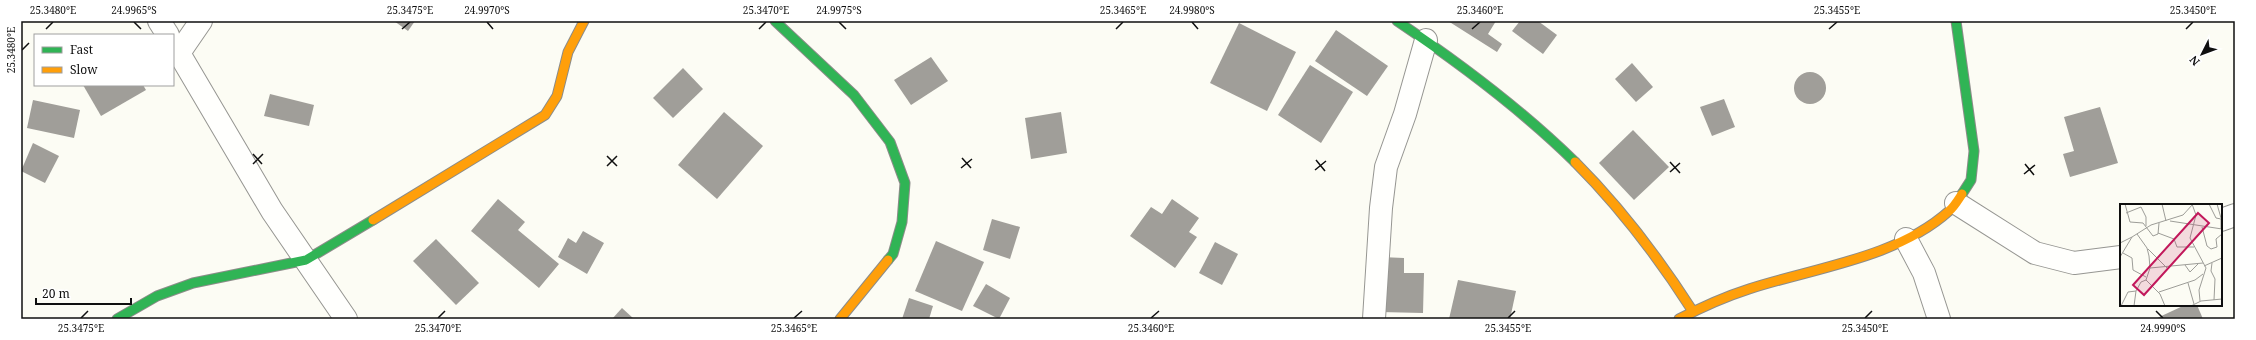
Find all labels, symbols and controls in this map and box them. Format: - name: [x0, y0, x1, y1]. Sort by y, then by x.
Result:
- text: 25.3480°E: [30, 3, 76, 17]
- text: 24.9965°S: [111, 3, 157, 17]
- text: 25.3475°E: [387, 3, 433, 17]
- text: 24.9970°S: [464, 3, 510, 17]
- text: 25.3470°E: [743, 3, 789, 17]
- text: 24.9975°S: [816, 3, 862, 17]
- text: 25.3465°E: [1100, 3, 1146, 17]
- text: 24.9980°S: [1169, 3, 1215, 17]
- text: 25.3460°E: [1457, 3, 1503, 17]
- text: 25.3455°E: [1814, 3, 1860, 17]
- text: 25.3450°E: [2170, 3, 2216, 17]
- text: 25.3480°E: [4, 27, 18, 73]
- legend: [34, 34, 174, 86]
- north arrow: [2182, 34, 2222, 74]
- text: Fast: [70, 41, 93, 58]
- text: N: [2186, 53, 2203, 69]
- text: Slow: [70, 61, 98, 78]
- inset map: [2120, 204, 2222, 306]
- scale bar: [36, 280, 131, 306]
- text: 20 m: [42, 285, 70, 302]
- text: 25.3475°E: [58, 321, 104, 335]
- text: 25.3470°E: [415, 321, 461, 335]
- text: 25.3465°E: [771, 321, 817, 335]
- text: 25.3460°E: [1128, 321, 1174, 335]
- text: 25.3455°E: [1485, 321, 1531, 335]
- text: 25.3450°E: [1842, 321, 1888, 335]
- text: 24.9990°S: [2140, 321, 2186, 335]

